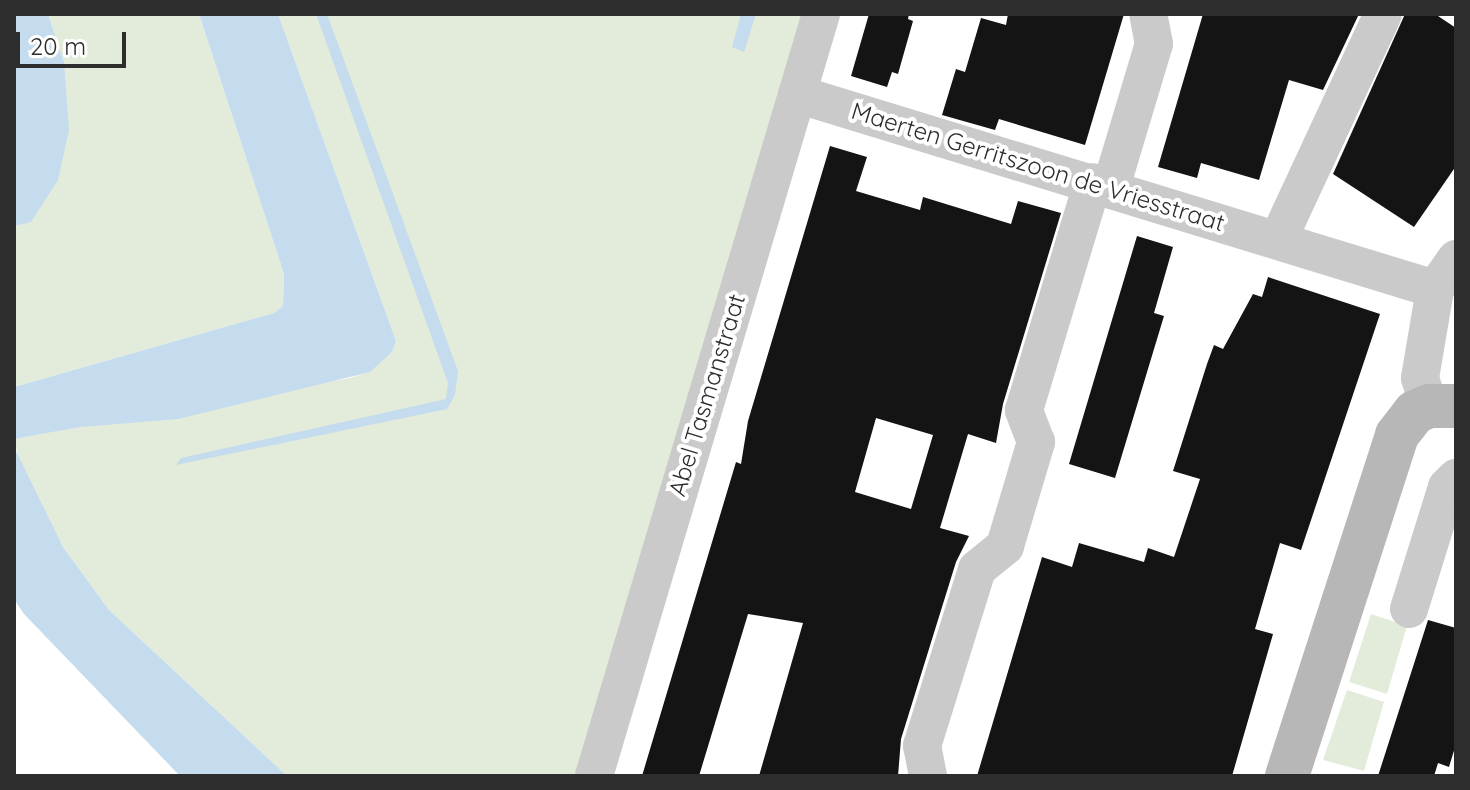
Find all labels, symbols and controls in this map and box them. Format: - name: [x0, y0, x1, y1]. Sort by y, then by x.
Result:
- scale bar: [20, 16, 130, 66]
- text: 20 m: [30, 31, 86, 61]
- street label: Maerten Gerritszoon de Vriesstraat: [848, 96, 1228, 238]
- street label: Abel Tasmanstraat: [663, 291, 751, 499]

